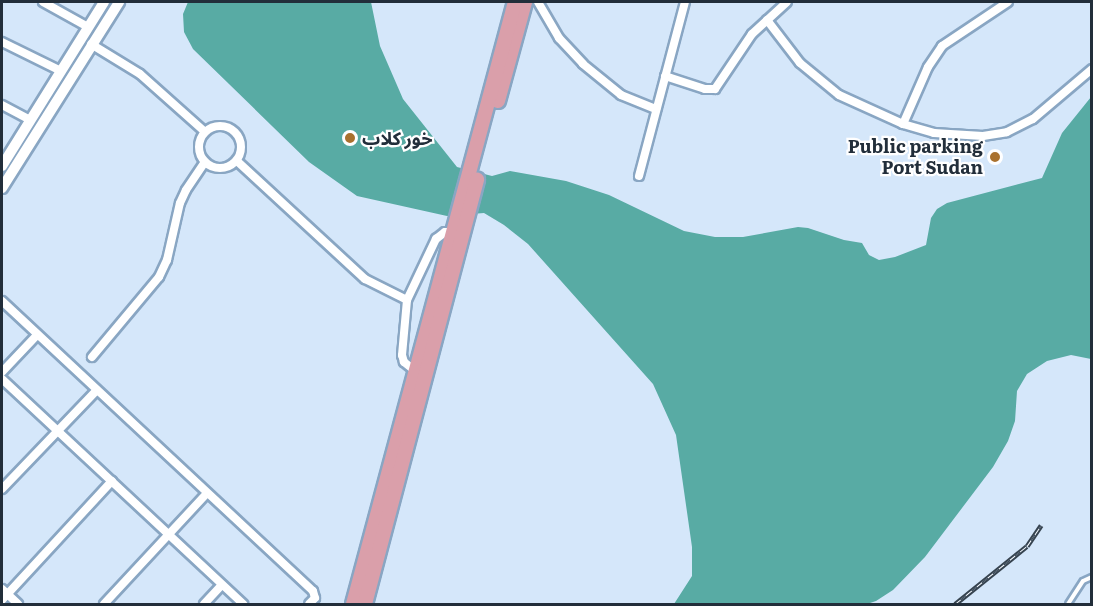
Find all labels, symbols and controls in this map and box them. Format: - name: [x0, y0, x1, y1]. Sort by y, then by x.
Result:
- place label: خور كلاب: [362, 127, 433, 149]
- marker: خور كلاب: [343, 131, 357, 145]
- place label: Public parking Port Sudan: [848, 136, 983, 178]
- marker: Public parking Port Sudan: [988, 150, 1002, 164]

